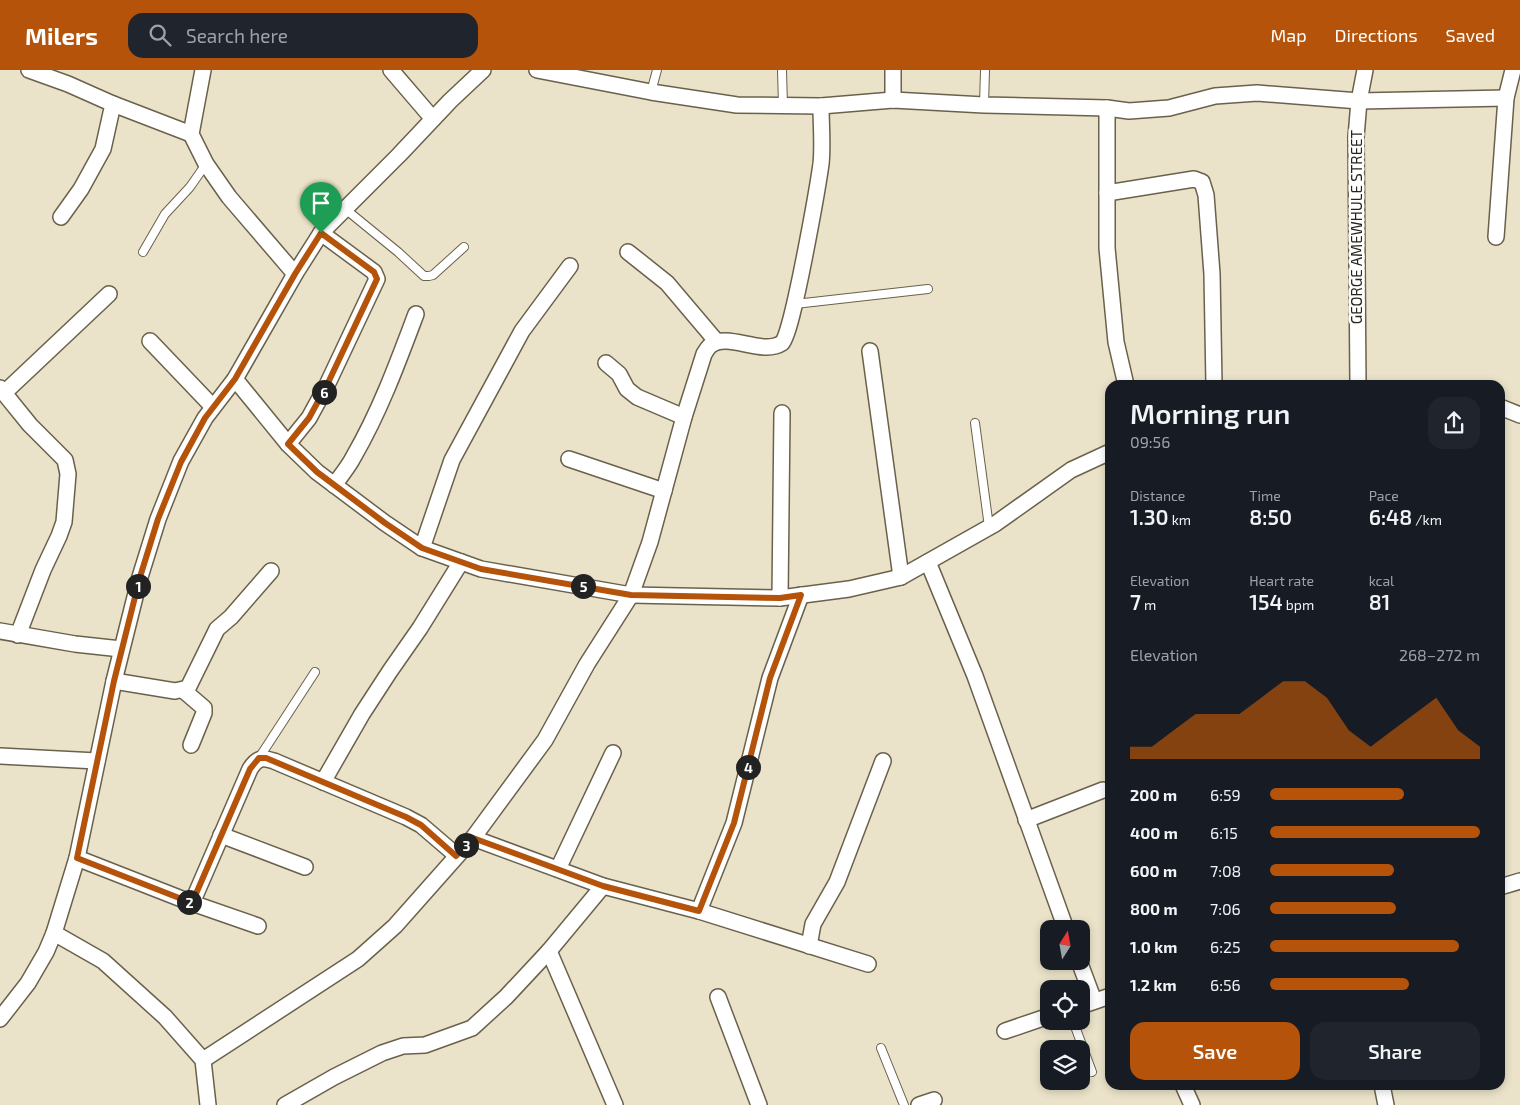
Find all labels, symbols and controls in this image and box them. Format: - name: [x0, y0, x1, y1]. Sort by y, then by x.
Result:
- search box: [128, 13, 478, 58]
- text: Milers: [25, 21, 98, 50]
- icon: search: [146, 21, 174, 49]
- text: Search here: [186, 24, 288, 47]
- text: Map: [1270, 24, 1307, 46]
- text: Directions: [1335, 24, 1418, 46]
- text: Saved: [1446, 24, 1495, 46]
- street label: GEORGE AMEWHULE STREET: [1347, 130, 1365, 324]
- pin: [300, 182, 342, 233]
- icon: arrive: [307, 189, 335, 217]
- pin: 6: [312, 380, 336, 404]
- text: 6: [320, 384, 329, 401]
- text: Morning run: [1130, 396, 1290, 430]
- button: share: [1428, 397, 1480, 449]
- text: 09:56: [1130, 432, 1170, 451]
- text: Distance: [1130, 487, 1185, 504]
- text: Time: [1249, 487, 1281, 504]
- text: Pace: [1369, 487, 1399, 504]
- text: 1.30: [1130, 504, 1169, 529]
- text: 8:50: [1249, 504, 1292, 529]
- text: 6:48: [1369, 504, 1412, 529]
- text: km: [1169, 511, 1191, 528]
- text: /km: [1412, 511, 1442, 528]
- text: Elevation: [1130, 572, 1189, 589]
- text: Heart rate: [1249, 572, 1314, 589]
- text: kcal: [1369, 572, 1394, 589]
- pin: 1: [126, 574, 150, 598]
- pin: 5: [570, 574, 596, 598]
- text: 1: [135, 578, 142, 595]
- text: 5: [580, 578, 587, 595]
- text: 7: [1130, 589, 1141, 614]
- text: 154: [1249, 589, 1283, 614]
- text: 81: [1369, 589, 1390, 614]
- text: m: [1141, 596, 1156, 613]
- text: bpm: [1283, 596, 1314, 613]
- text: Elevation: [1130, 645, 1198, 664]
- text: 268–272 m: [1399, 645, 1480, 664]
- pin: 4: [736, 754, 760, 780]
- text: 4: [744, 759, 753, 776]
- text: 200 m: [1130, 785, 1177, 804]
- text: 6:59: [1210, 785, 1241, 804]
- text: 400 m: [1130, 823, 1178, 842]
- text: 6:15: [1210, 823, 1238, 842]
- pin: 3: [454, 832, 478, 858]
- text: 3: [463, 837, 470, 854]
- text: 600 m: [1130, 861, 1177, 880]
- text: 7:08: [1210, 861, 1241, 880]
- pin: 2: [176, 890, 202, 914]
- text: 2: [185, 894, 194, 911]
- text: 800 m: [1130, 899, 1178, 918]
- text: 7:06: [1210, 899, 1241, 918]
- north arrow: [1040, 920, 1090, 970]
- map controls: [1040, 920, 1090, 1090]
- text: 1.0 km: [1130, 937, 1177, 956]
- text: 6:25: [1210, 937, 1241, 956]
- text: 1.2 km: [1130, 975, 1177, 994]
- text: 6:56: [1210, 975, 1241, 994]
- button: locate: [1040, 980, 1090, 1030]
- button: Save: [1130, 1022, 1300, 1080]
- button: Share: [1310, 1022, 1480, 1080]
- button: layers: [1040, 1040, 1090, 1090]

